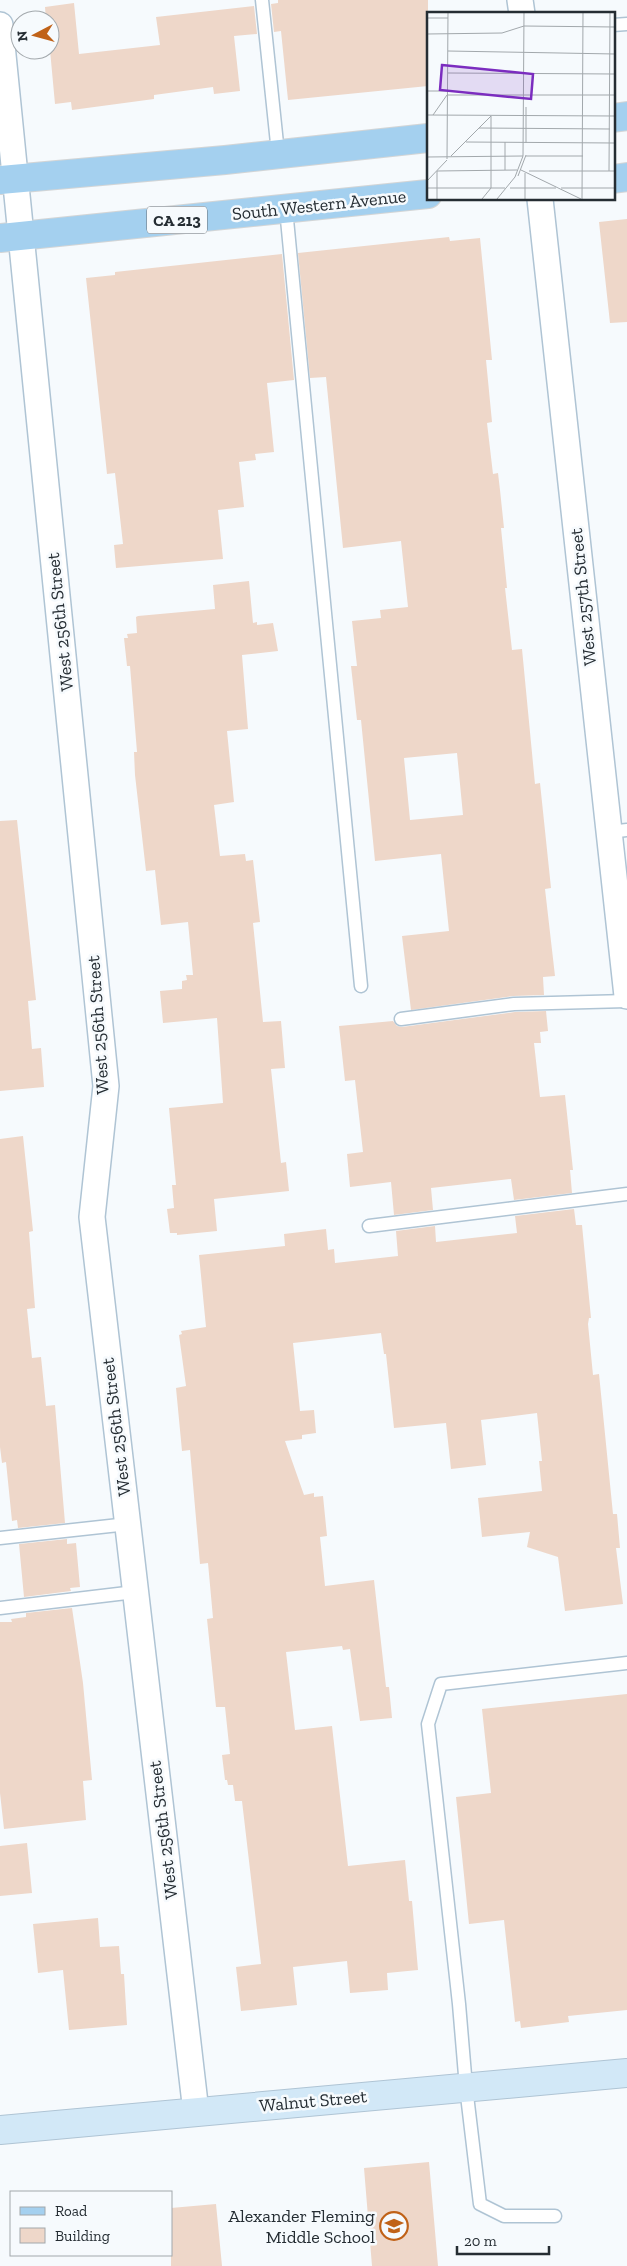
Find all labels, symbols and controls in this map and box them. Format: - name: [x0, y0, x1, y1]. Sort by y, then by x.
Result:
- north arrow: [10, 10, 60, 60]
- inset map: [427, 12, 614, 200]
- text: N: [14, 30, 32, 42]
- street label: South Western Avenue: [231, 185, 407, 225]
- road number: CA 213: [147, 206, 207, 234]
- street label: West 257th Street: [565, 527, 601, 667]
- street label: West 256th Street: [42, 551, 78, 692]
- street label: West 256th Street: [82, 954, 114, 1095]
- street label: West 256th Street: [97, 1356, 135, 1497]
- street label: West 256th Street: [144, 1759, 182, 1900]
- street label: Walnut Street: [258, 2085, 368, 2117]
- legend: [10, 2191, 172, 2256]
- text: Road: [55, 2202, 88, 2220]
- place label: Alexander Fleming Middle School: [228, 2205, 375, 2248]
- school or university icon: Alexander Fleming Middle School: [379, 2211, 409, 2241]
- scale bar: [457, 2224, 550, 2256]
- text: Building: [55, 2227, 110, 2245]
- text: 20 m: [464, 2232, 497, 2250]

